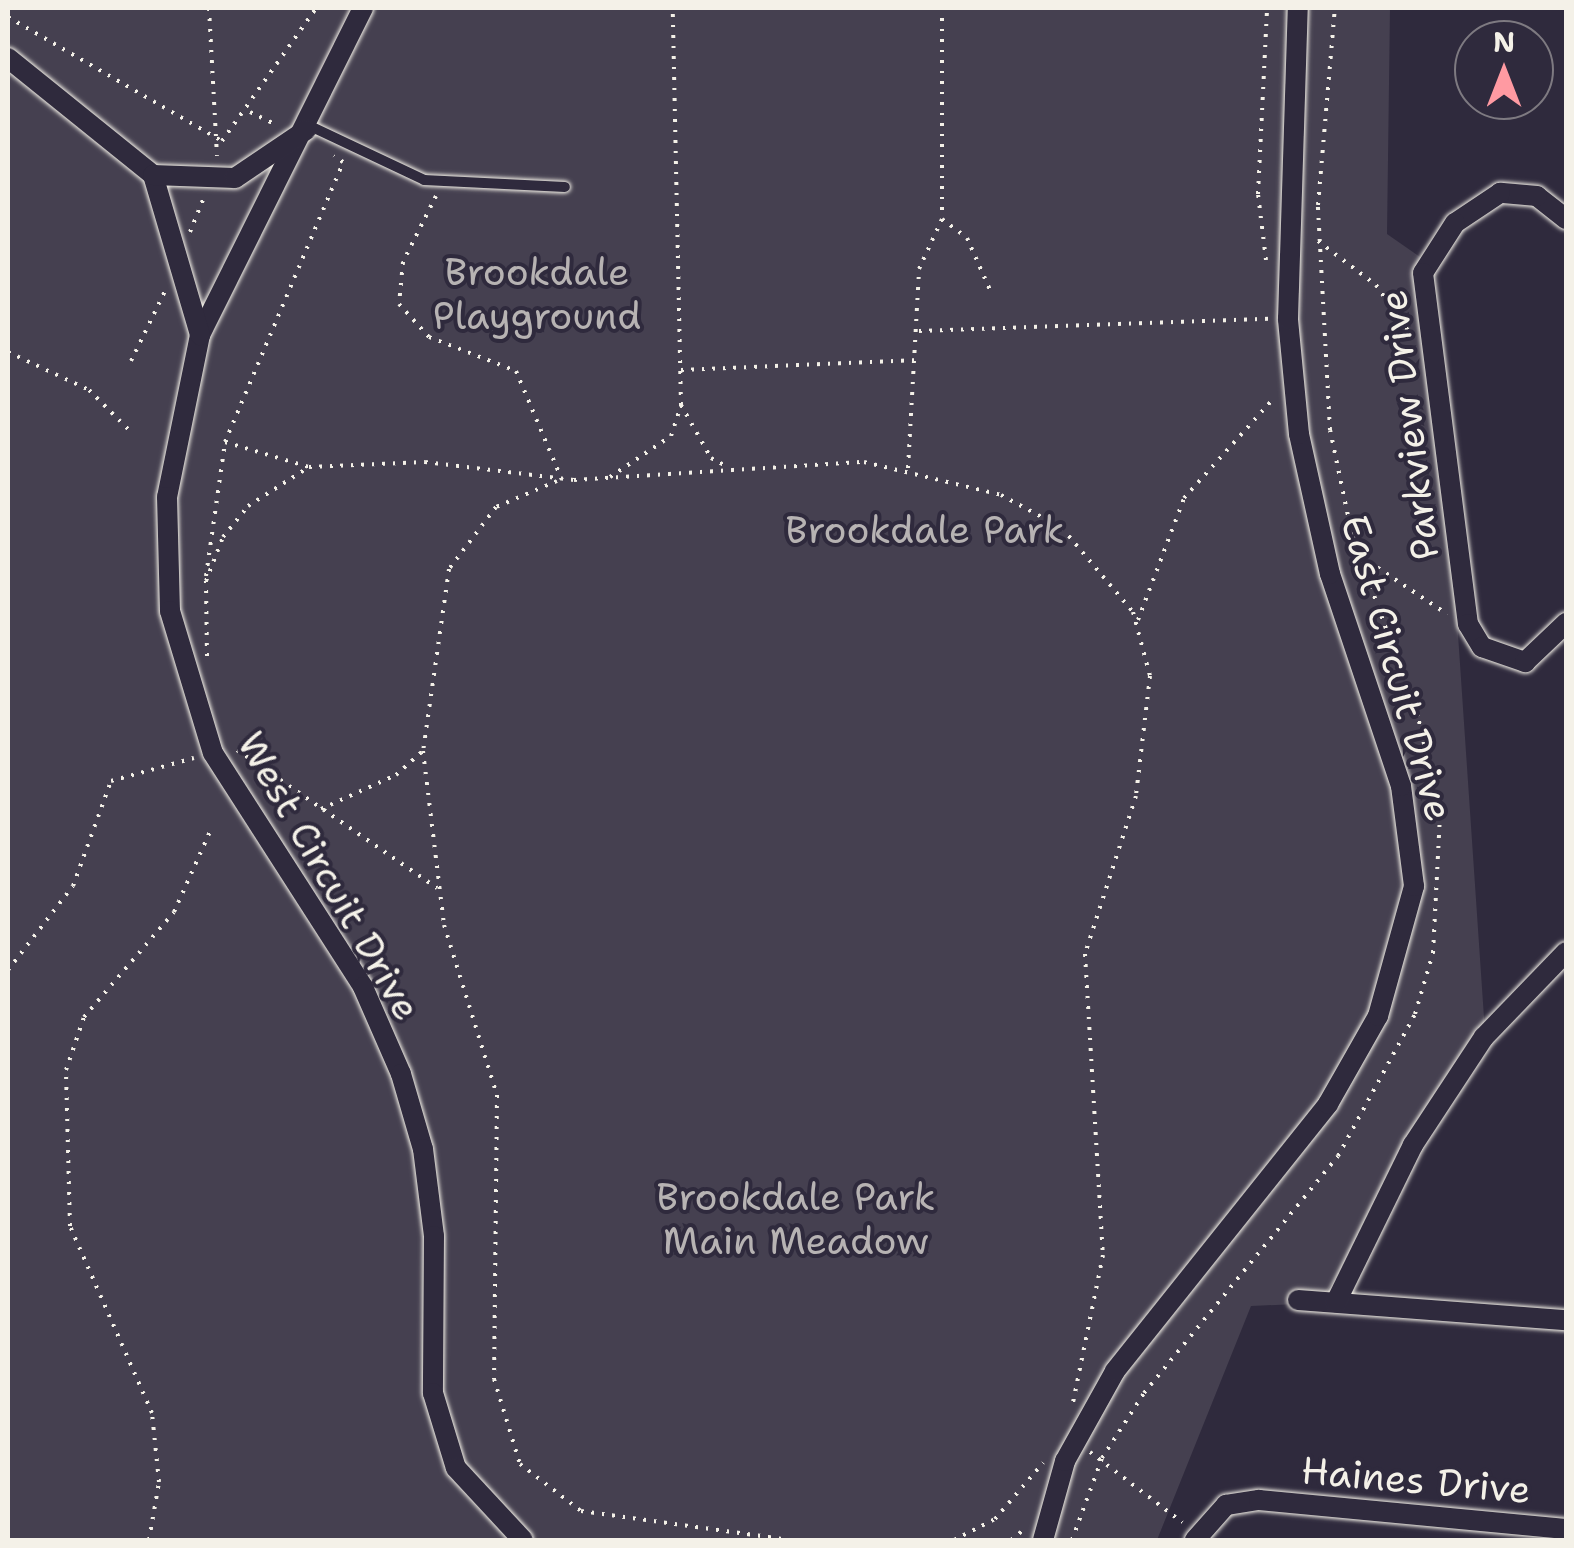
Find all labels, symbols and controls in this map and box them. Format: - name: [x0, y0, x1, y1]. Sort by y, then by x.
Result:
- north arrow: [1454, 20, 1554, 120]
- text: N: [1493, 23, 1515, 61]
- park label: Brookdale Playground: [433, 249, 641, 338]
- street label: Parkview Drive: [1370, 287, 1448, 563]
- park label: Brookdale Park: [785, 507, 1065, 553]
- street label: East Circuit Drive: [1332, 510, 1462, 826]
- street label: West Circuit Drive: [228, 724, 430, 1028]
- park label: Brookdale Park Main Meadow: [656, 1174, 936, 1264]
- street label: Haines Drive: [1299, 1447, 1533, 1513]

